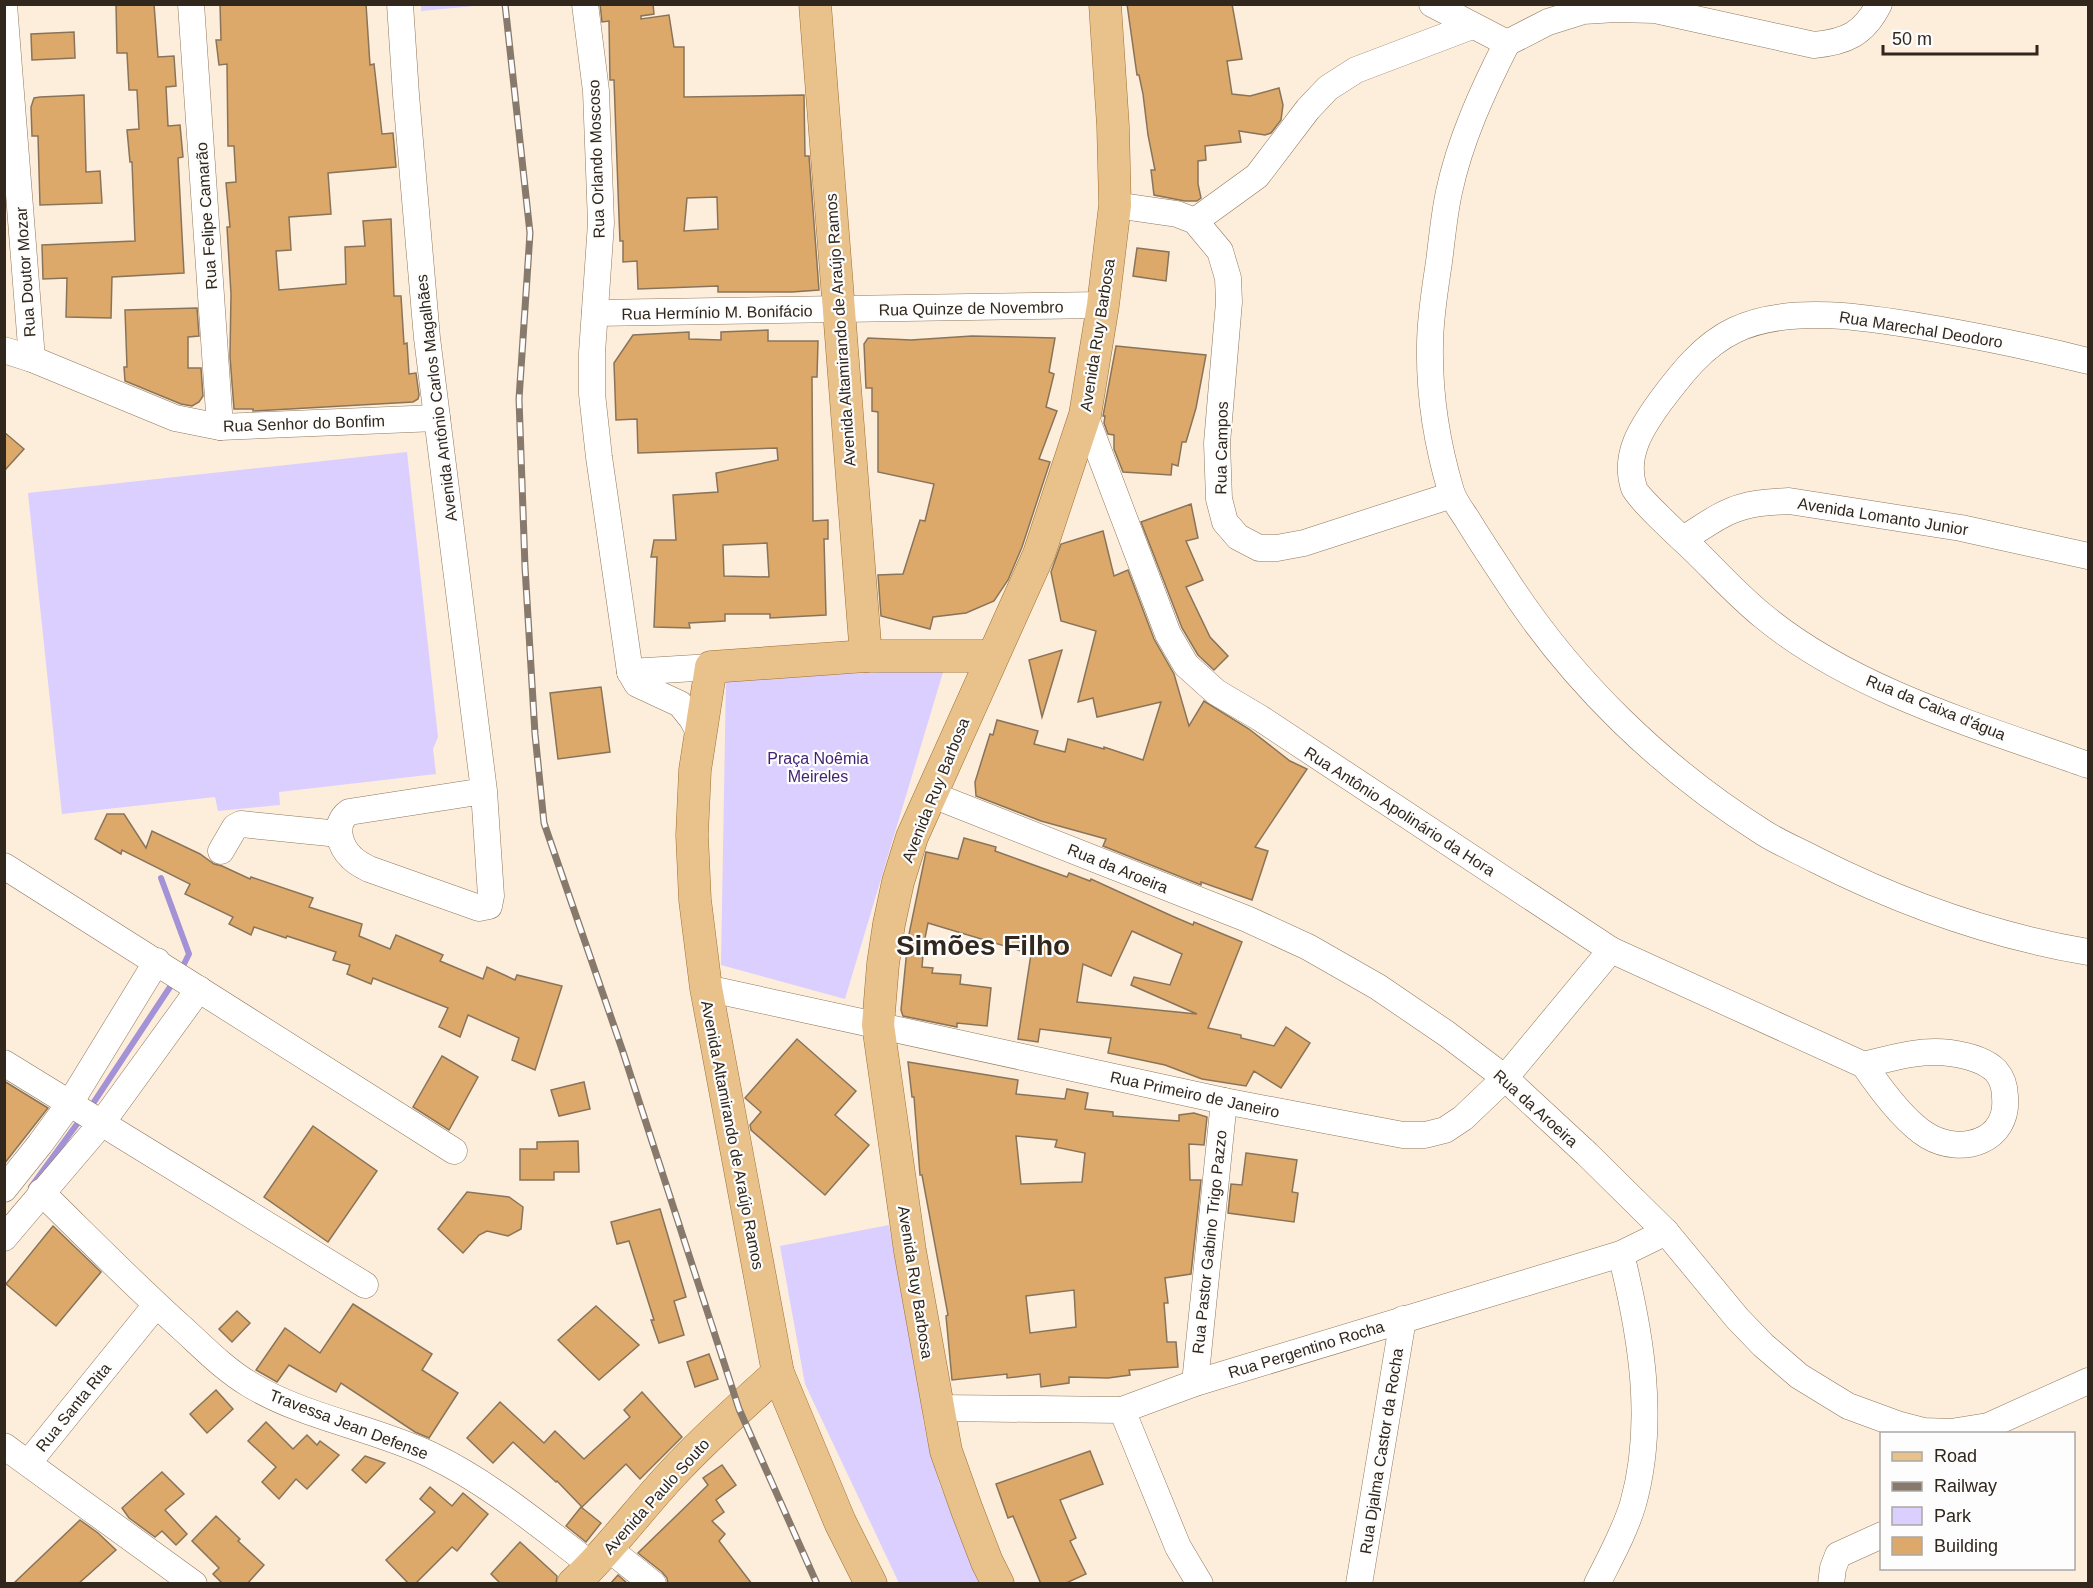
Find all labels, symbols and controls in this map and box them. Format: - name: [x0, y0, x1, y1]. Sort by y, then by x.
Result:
- scale bar: [1883, 18, 2038, 56]
- text: 50 m: [1892, 29, 1932, 49]
- street label: Rua Orlando Moscoso: [585, 79, 608, 239]
- street label: Rua Felipe Camarão: [193, 142, 220, 290]
- street label: Avenida Altamirando de Araújo Ramos: [822, 193, 859, 467]
- street label: Rua Doutor Mozar: [12, 206, 39, 338]
- street label: Avenida Ruy Barbosa: [1077, 257, 1118, 413]
- street label: Avenida Antônio Carlos Magalhães: [413, 273, 460, 522]
- street label: Rua Quinze de Novembro: [878, 298, 1064, 319]
- street label: Rua Hermínio M. Bonifácio: [621, 302, 813, 323]
- street label: Rua Marechal Deodoro: [1838, 308, 2004, 351]
- street label: Rua Campos: [1212, 401, 1231, 495]
- street label: Rua Senhor do Bonfim: [223, 412, 385, 435]
- street label: Avenida Lomanto Junior: [1797, 495, 1970, 538]
- street label: Rua da Caixa d'água: [1864, 672, 2008, 743]
- street label: Avenida Ruy Barbosa: [899, 715, 972, 865]
- street label: Rua Antônio Apolinário da Hora: [1301, 743, 1498, 879]
- park label: Praça Noêmia Meireles: [767, 750, 869, 785]
- street label: Rua da Aroeira: [1065, 841, 1171, 896]
- district label: Simões Filho: [896, 930, 1070, 961]
- street label: Avenida Altamirando de Araújo Ramos: [698, 999, 767, 1271]
- street label: Rua da Aroeira: [1490, 1066, 1581, 1150]
- street label: Rua Primeiro de Janeiro: [1109, 1068, 1281, 1121]
- street label: Rua Pastor Gabino Trigo Pazzo: [1189, 1129, 1230, 1355]
- street label: Avenida Ruy Barbosa: [895, 1204, 936, 1360]
- street label: Rua Pergentino Rocha: [1226, 1318, 1386, 1381]
- street label: Rua Djalma Castor da Rocha: [1357, 1347, 1406, 1555]
- street label: Rua Santa Rita: [33, 1360, 114, 1455]
- street label: Travessa Jean Defense: [267, 1386, 431, 1463]
- legend: [1880, 1432, 2075, 1570]
- street label: Avenida Paulo Souto: [600, 1435, 713, 1557]
- text: Road: [1934, 1446, 1977, 1466]
- text: Railway: [1934, 1476, 1997, 1496]
- text: Park: [1934, 1506, 1972, 1526]
- text: Building: [1934, 1536, 1998, 1556]

